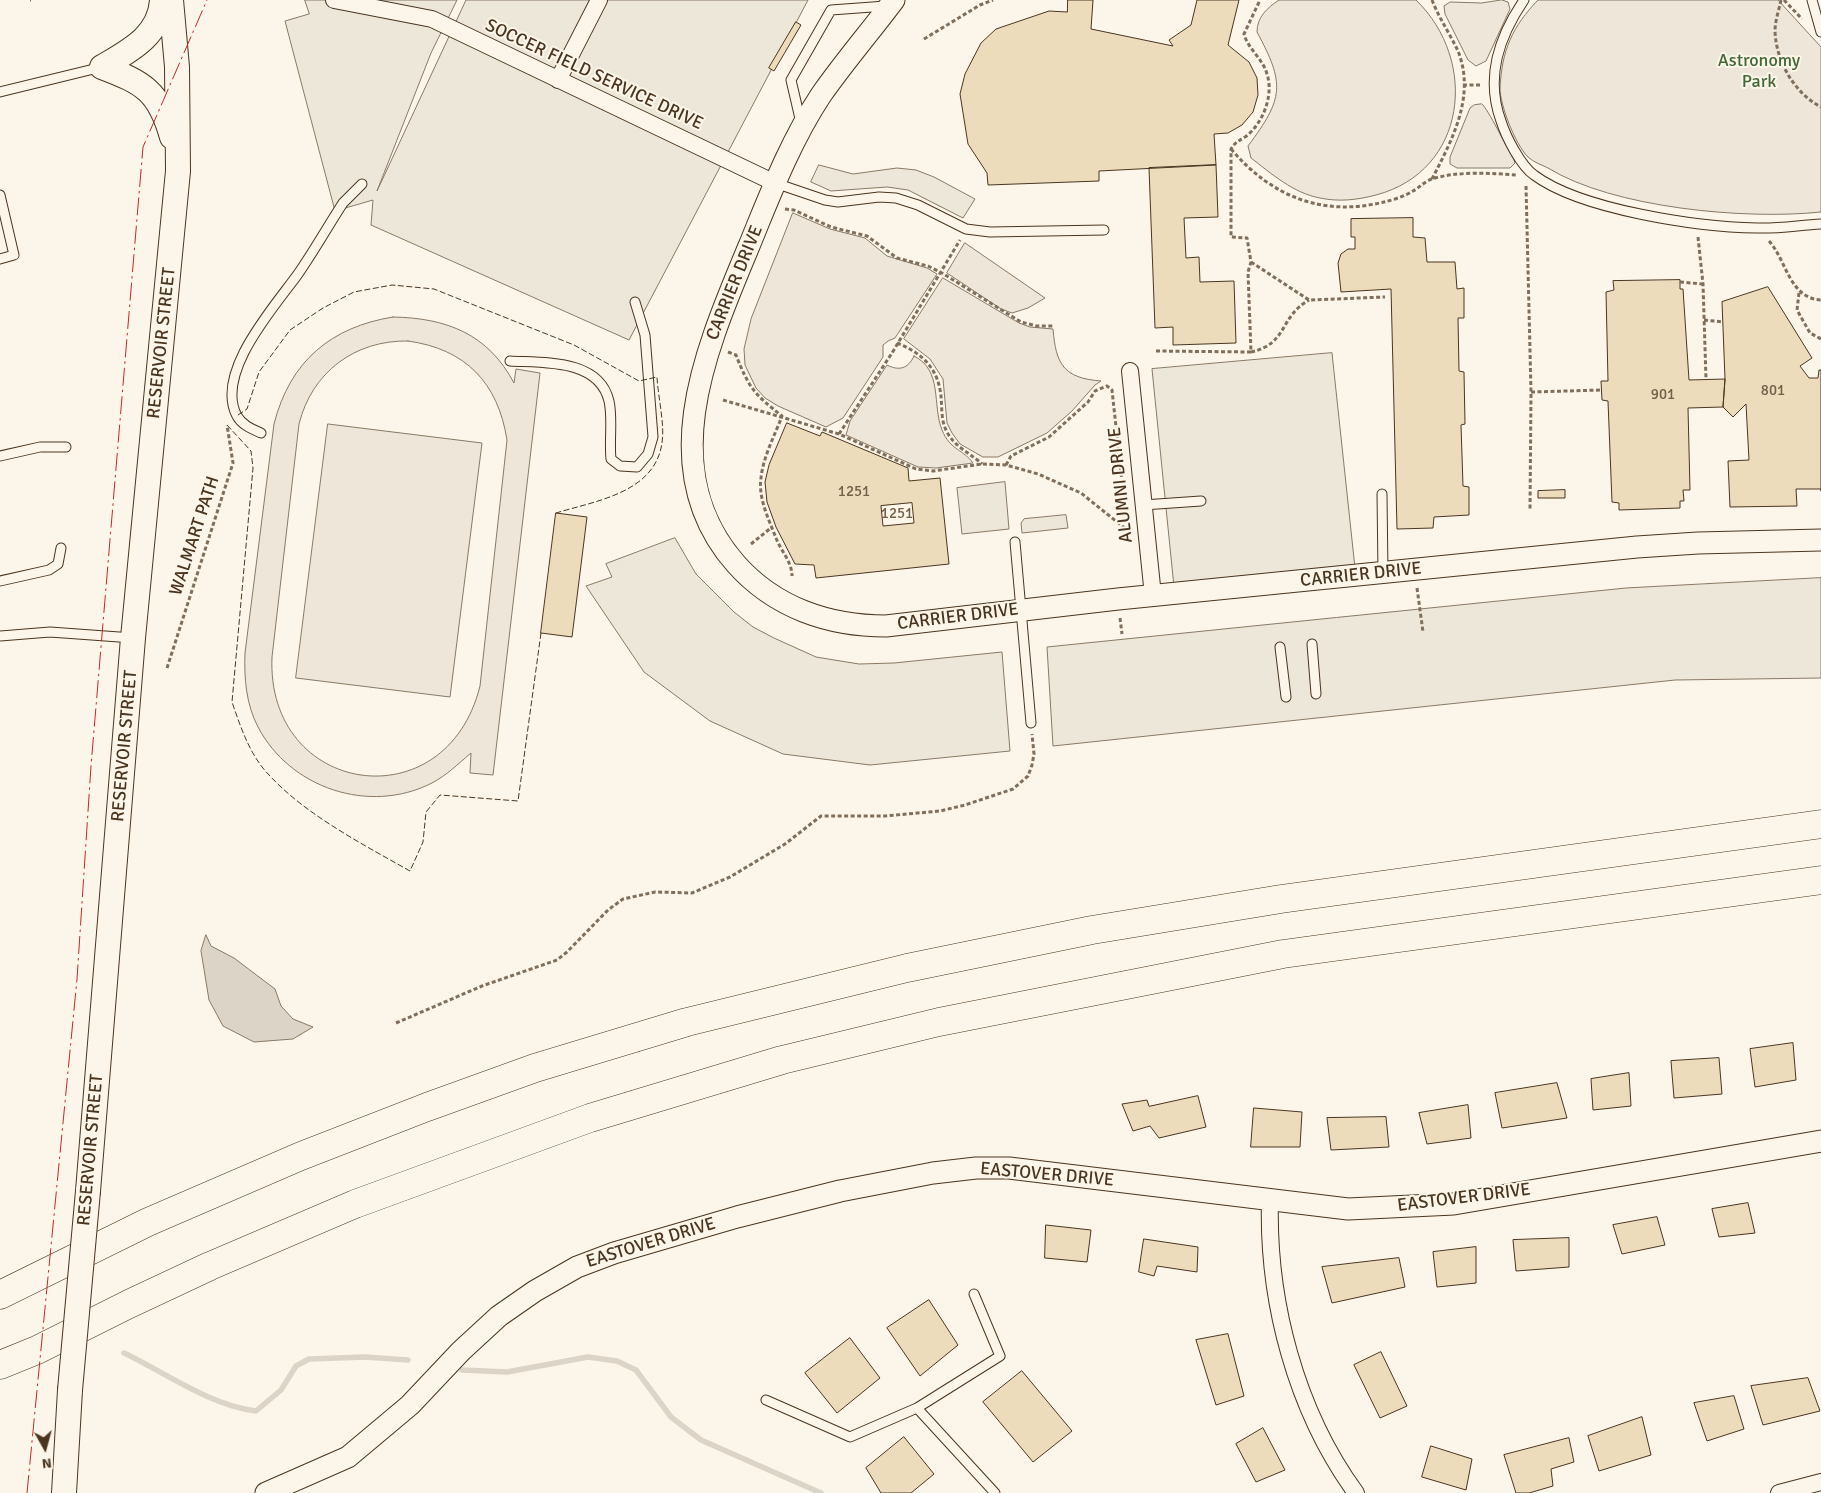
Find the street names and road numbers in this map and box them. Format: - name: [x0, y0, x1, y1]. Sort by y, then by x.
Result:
- street label: SOCCER FIELD SERVICE DRIVE: [482, 15, 706, 135]
- street label: CARRIER DRIVE: [702, 222, 768, 344]
- street label: RESERVOIR STREET: [143, 266, 181, 420]
- street label: ALUMNI DRIVE: [1104, 426, 1138, 544]
- street label: WALMART PATH: [166, 474, 224, 598]
- street label: CARRIER DRIVE: [1299, 558, 1423, 592]
- street label: CARRIER DRIVE: [896, 599, 1020, 635]
- street label: RESERVOIR STREET: [108, 669, 142, 823]
- street label: RESERVOIR STREET: [74, 1073, 108, 1227]
- street label: EASTOVER DRIVE: [979, 1158, 1115, 1192]
- street label: EASTOVER DRIVE: [1396, 1179, 1532, 1217]
- street label: EASTOVER DRIVE: [584, 1213, 718, 1273]

